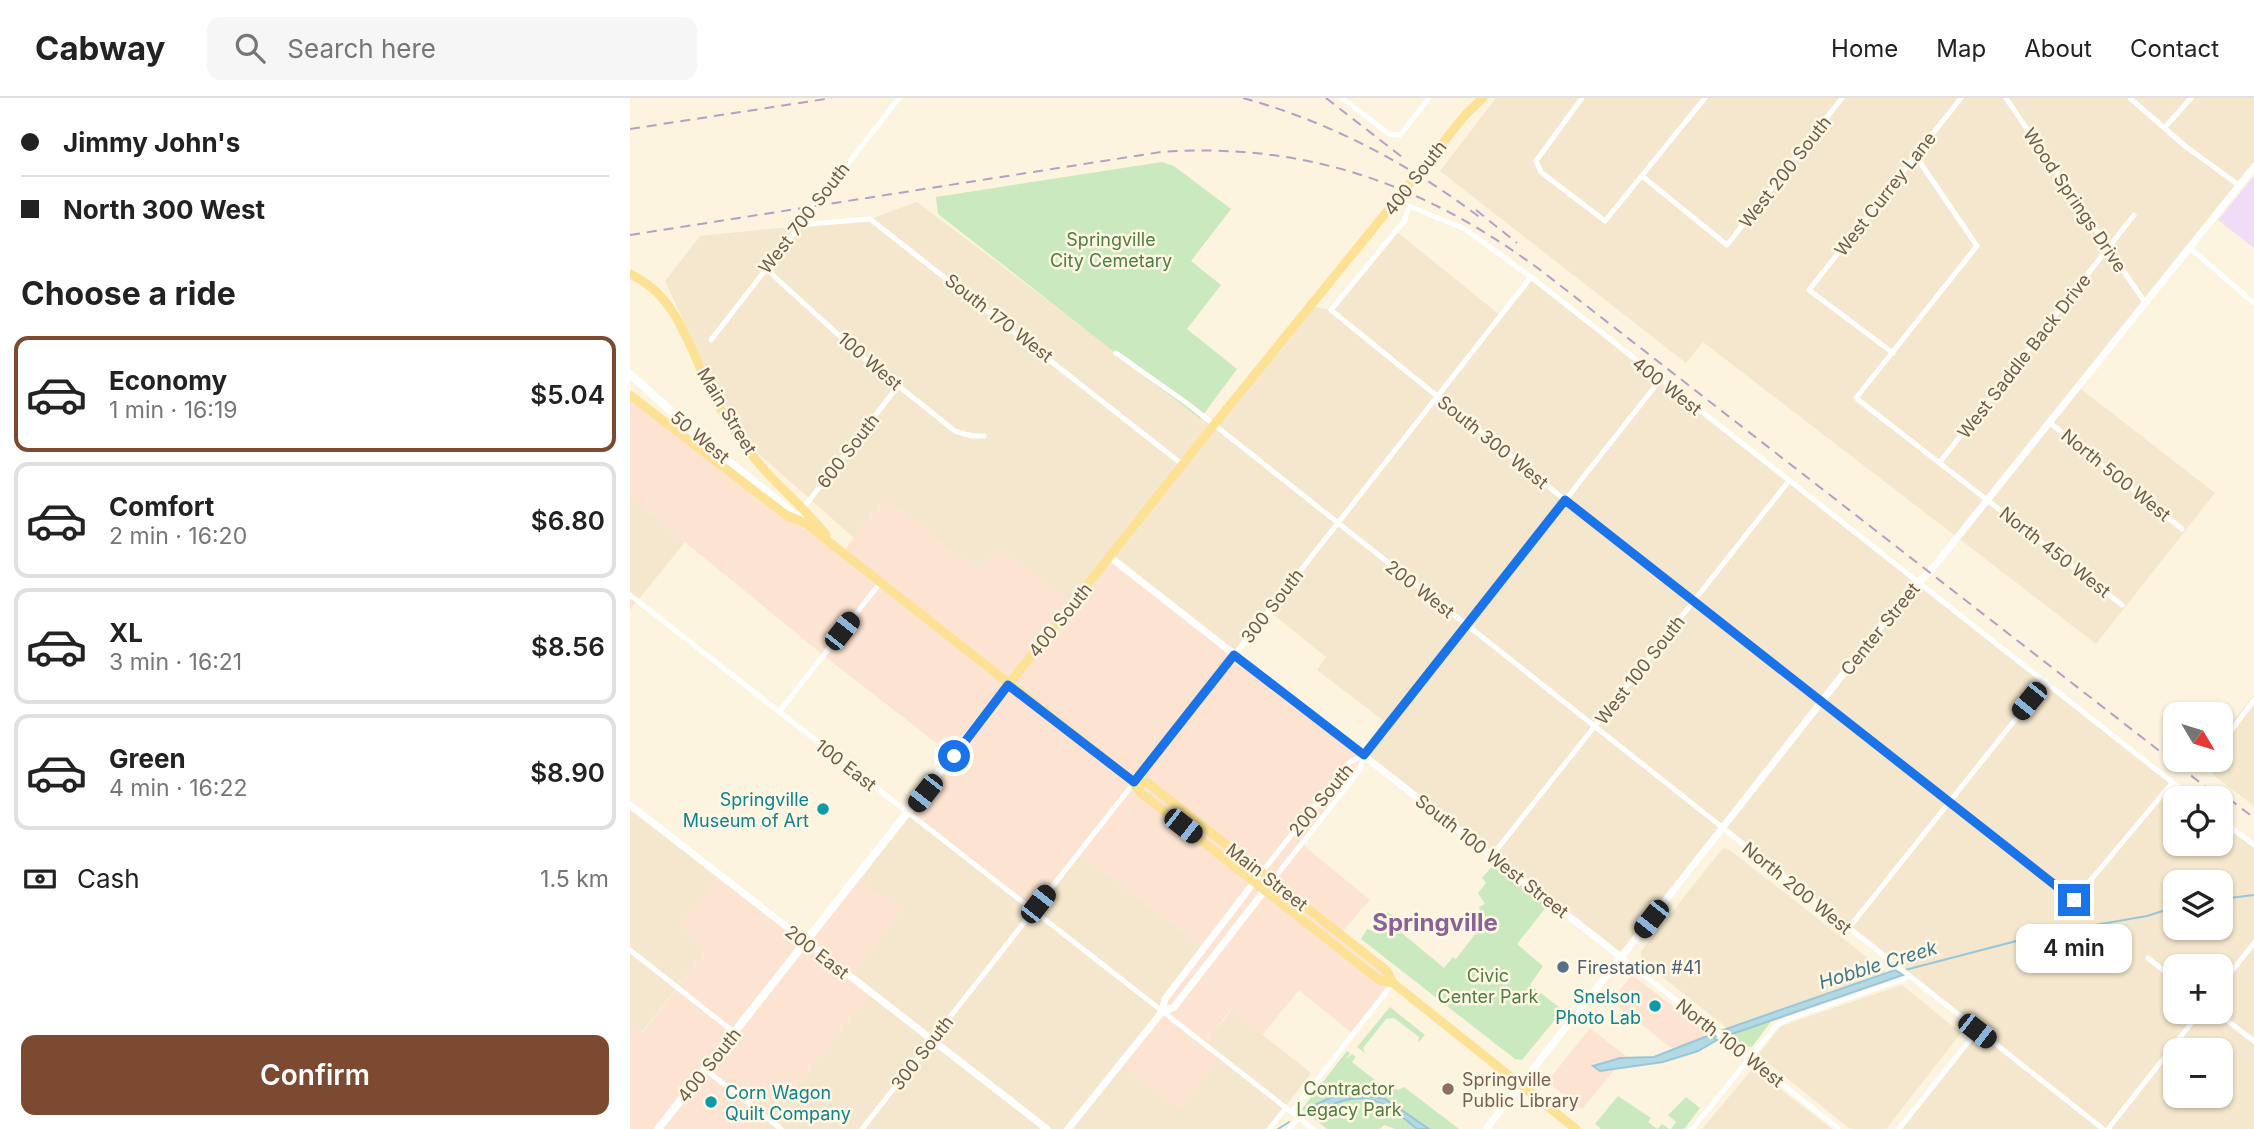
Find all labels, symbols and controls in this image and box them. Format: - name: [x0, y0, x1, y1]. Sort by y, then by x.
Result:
- search box: [207, 17, 697, 80]
- text: Cabway: [35, 28, 165, 68]
- icon: search: [231, 29, 269, 67]
- text: Search here: [287, 33, 436, 64]
- text: Home: [1831, 34, 1898, 63]
- text: Map: [1936, 34, 1986, 63]
- text: About: [2024, 34, 2092, 63]
- text: Contact: [2130, 34, 2219, 63]
- street label: West 200 South: [1735, 112, 1835, 232]
- street label: Wood Springs Drive: [2019, 124, 2131, 276]
- text: Jimmy John's: [63, 127, 240, 158]
- street label: West Currey Lane: [1830, 128, 1940, 260]
- street label: 400 South: [1379, 136, 1451, 220]
- street label: West 700 South: [754, 158, 854, 278]
- text: North 300 West: [63, 194, 265, 225]
- park label: Springville City Cemetary: [1050, 229, 1172, 271]
- street label: South 170 West: [941, 269, 1057, 367]
- street label: West Saddle Back Drive: [1953, 269, 2095, 443]
- text: Choose a ride: [21, 274, 236, 313]
- street label: 100 West: [834, 328, 906, 395]
- street label: 400 West: [1628, 352, 1706, 420]
- icon: car: [25, 363, 88, 426]
- street label: Main Street: [693, 364, 761, 458]
- text: Economy: [109, 365, 227, 396]
- text: $5.04: [530, 379, 605, 410]
- street label: South 300 West: [1433, 391, 1553, 493]
- text: 1 min · 16:19: [109, 396, 238, 424]
- street label: 50 West: [666, 406, 734, 468]
- street label: 600 South: [812, 410, 884, 492]
- street label: North 500 West: [2057, 425, 2175, 526]
- icon: car: [25, 489, 88, 552]
- text: Comfort: [109, 491, 214, 522]
- street label: North 450 West: [1995, 502, 2115, 602]
- text: $6.80: [531, 505, 605, 536]
- text: 2 min · 16:20: [109, 522, 247, 550]
- street label: 200 West: [1381, 556, 1459, 622]
- street label: 300 South: [1237, 565, 1307, 647]
- street label: Center Street: [1836, 578, 1924, 680]
- street label: 400 South: [1024, 579, 1096, 661]
- car: [821, 608, 864, 654]
- street label: West 100 South: [1591, 611, 1689, 729]
- icon: car: [25, 615, 88, 678]
- text: XL: [109, 617, 143, 648]
- text: $8.56: [531, 631, 605, 662]
- text: 3 min · 16:21: [109, 648, 242, 676]
- car: [2008, 678, 2051, 724]
- north arrow: [2163, 702, 2233, 772]
- map controls: [2163, 702, 2233, 1108]
- street label: 100 East: [811, 735, 881, 795]
- route start: [938, 740, 970, 772]
- icon: car: [25, 741, 88, 804]
- text: Green: [109, 743, 186, 774]
- text: $8.90: [530, 757, 605, 788]
- street label: 200 South: [1285, 759, 1357, 841]
- car: [904, 770, 947, 816]
- text: 4 min · 16:22: [109, 774, 248, 802]
- button: locate: [2163, 786, 2233, 856]
- place label: Springville Museum of Art: [683, 789, 809, 831]
- street label: South 100 West Street: [1411, 790, 1573, 922]
- marker: Springville Museum of Art: [815, 801, 831, 817]
- car: [1160, 805, 1207, 847]
- street label: North 200 West: [1738, 838, 1856, 939]
- street label: Main Street: [1222, 839, 1312, 915]
- icon: cash: [21, 860, 59, 898]
- text: Cash: [77, 863, 140, 894]
- text: 1.5 km: [540, 865, 609, 893]
- button: layers: [2163, 870, 2233, 940]
- car: [1017, 881, 1060, 927]
- route end: [2058, 884, 2090, 916]
- car: [1630, 896, 1673, 942]
- district label: Springville: [1372, 908, 1498, 937]
- street label: 200 East: [781, 921, 853, 983]
- callout: 4 min: [2016, 924, 2132, 974]
- text: 4 min: [2043, 934, 2105, 962]
- water label: Hobble Creek: [1816, 936, 1941, 994]
- button: +: [2163, 954, 2233, 1024]
- place label: Firestation #41: [1577, 957, 1701, 978]
- marker: Firestation #41: [1555, 959, 1571, 975]
- park label: Civic Center Park: [1438, 965, 1539, 1007]
- place label: Snelson Photo Lab: [1555, 986, 1641, 1028]
- street label: North 100 West: [1672, 994, 1788, 1092]
- marker: Snelson Photo Lab: [1647, 998, 1663, 1014]
- car: [1954, 1010, 2001, 1052]
- street label: 300 South: [887, 1012, 957, 1094]
- street label: 400 South: [673, 1024, 745, 1106]
- button: Confirm: [21, 1035, 609, 1115]
- button: −: [2163, 1038, 2233, 1108]
- place label: Springville Public Library: [1462, 1069, 1579, 1111]
- park label: Contractor Legacy Park: [1296, 1078, 1402, 1120]
- marker: Springville Public Library: [1440, 1081, 1456, 1097]
- place label: Corn Wagon Quilt Company: [725, 1082, 851, 1124]
- marker: Corn Wagon Quilt Company: [703, 1094, 719, 1110]

